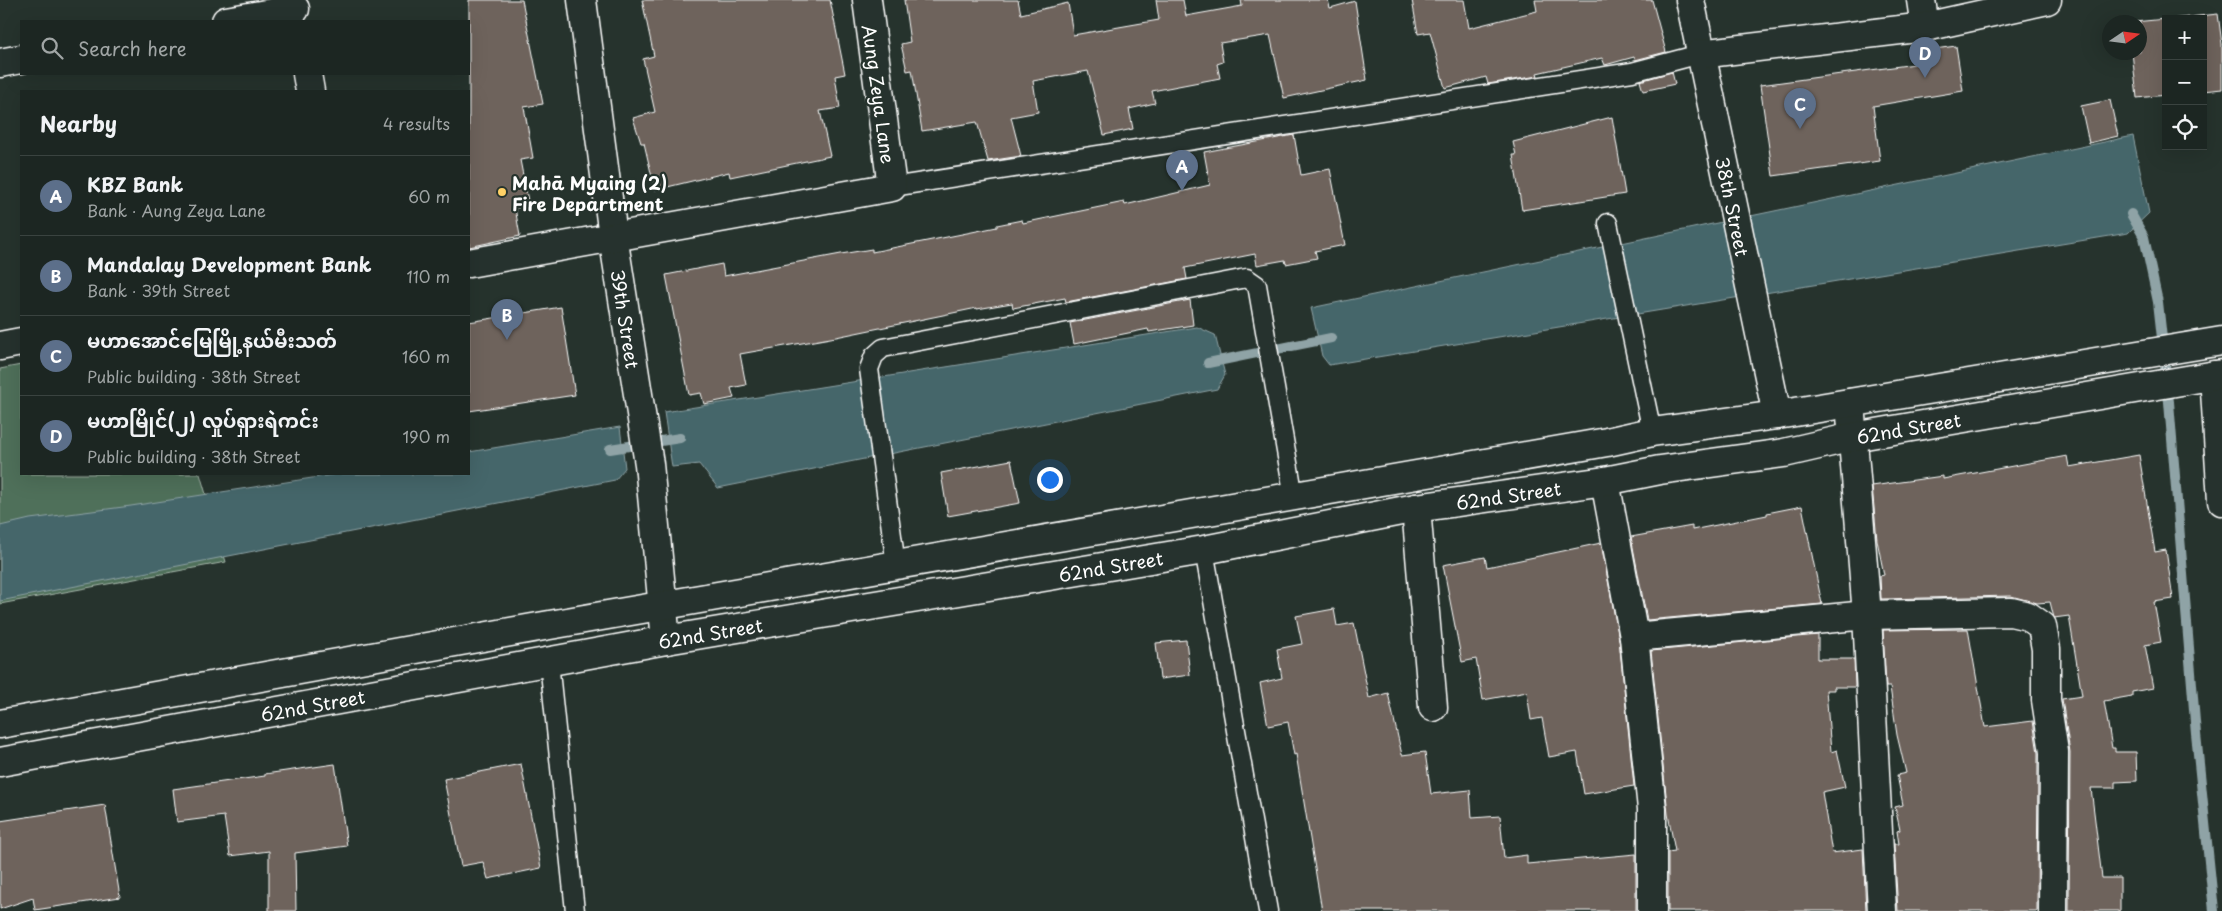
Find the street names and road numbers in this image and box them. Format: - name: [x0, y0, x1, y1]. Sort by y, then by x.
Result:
- street label: Aung Zeya Lane: [856, 23, 902, 165]
- street label: 38th Street: [1710, 154, 1757, 259]
- street label: 39th Street: [605, 268, 647, 370]
- street label: 62nd Street: [1854, 405, 1963, 450]
- street label: 62nd Street: [1454, 474, 1562, 516]
- street label: 62nd Street: [1057, 544, 1165, 588]
- street label: 62nd Street: [656, 611, 765, 655]
- street label: 62nd Street: [258, 682, 367, 727]

